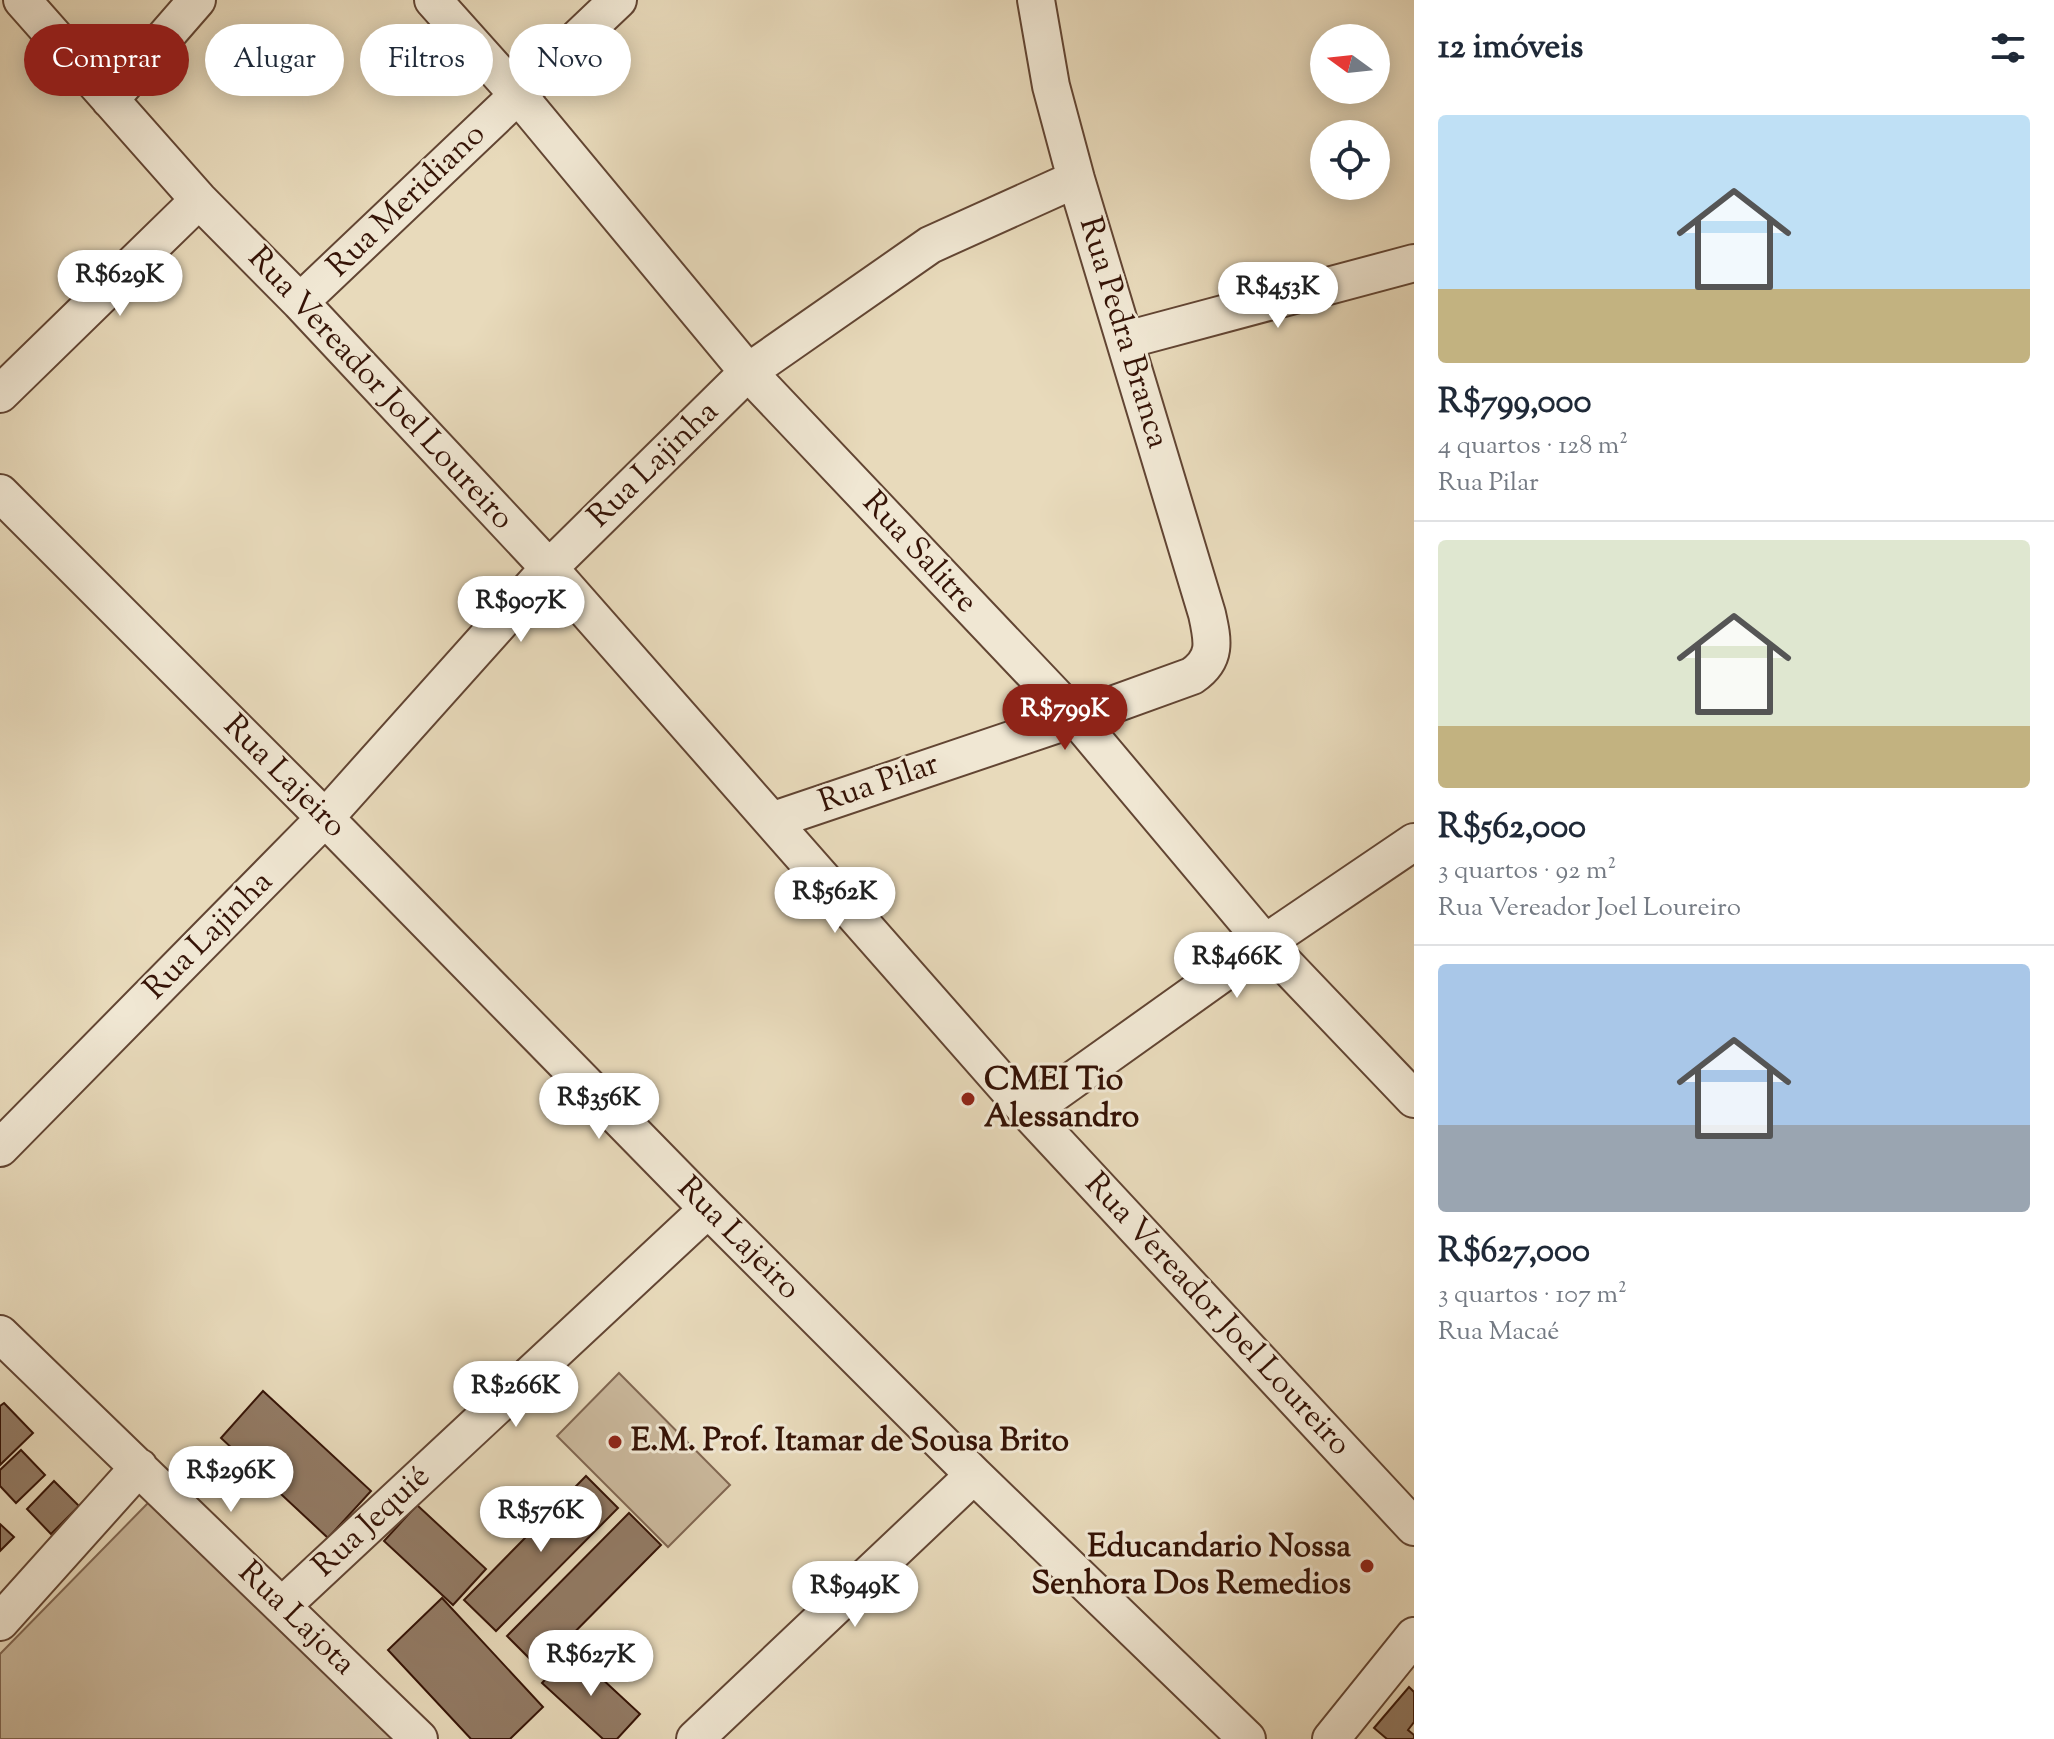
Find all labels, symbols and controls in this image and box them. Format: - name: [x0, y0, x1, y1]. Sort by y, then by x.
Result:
- chip: Comprar: [24, 24, 189, 96]
- chip: Alugar: [205, 24, 344, 96]
- chip: Filtros: [360, 24, 493, 96]
- chip: Novo: [509, 24, 631, 96]
- north arrow: [1310, 24, 1390, 104]
- map controls: [1310, 24, 1390, 200]
- text: 12 imóveis: [1438, 24, 1583, 73]
- icon: filters: [1986, 26, 2030, 70]
- street label: Rua Meridiano: [317, 113, 497, 289]
- button: locate: [1310, 120, 1390, 200]
- icon: home: [1662, 167, 1806, 311]
- street label: Rua Pedra Branca: [1066, 212, 1180, 455]
- street label: Rua Vereador Joel Loureiro: [236, 237, 524, 541]
- pin: R$629K: [55, 250, 185, 318]
- text: R$629K: [76, 257, 164, 294]
- pin: R$453K: [1213, 262, 1343, 330]
- text: R$453K: [1236, 269, 1320, 306]
- text: R$799,000: [1438, 379, 1591, 428]
- street label: Rua Lajinha: [578, 391, 730, 539]
- text: 4 quartos · 128 m²: [1438, 428, 1628, 465]
- text: Rua Pilar: [1438, 465, 1539, 502]
- street label: Rua Salitre: [850, 482, 988, 624]
- pin: R$907K: [456, 576, 586, 644]
- text: R$907K: [476, 583, 566, 620]
- icon: home: [1662, 592, 1806, 736]
- pin: R$799K: [1000, 684, 1130, 752]
- text: R$799K: [1020, 691, 1110, 728]
- street label: Rua Lajeiro: [212, 705, 356, 849]
- street label: Rua Pilar: [813, 742, 945, 826]
- text: R$562,000: [1438, 804, 1586, 853]
- text: 3 quartos · 92 m²: [1438, 853, 1616, 890]
- street label: Rua Lajinha: [134, 861, 284, 1011]
- pin: R$562K: [770, 867, 900, 935]
- text: R$562K: [792, 874, 878, 911]
- text: Rua Vereador Joel Loureiro: [1438, 890, 1741, 927]
- pin: R$466K: [1172, 932, 1302, 1000]
- text: R$466K: [1192, 939, 1282, 976]
- icon: home: [1662, 1016, 1806, 1160]
- place label: CMEI Tio Alessandro: [984, 1058, 1139, 1141]
- pin: R$356K: [534, 1073, 664, 1141]
- text: R$356K: [557, 1080, 641, 1117]
- marker: CMEI Tio Alessandro: [959, 1090, 977, 1108]
- street label: Rua Vereador Joel Loureiro: [1073, 1163, 1361, 1467]
- street label: Rua Lajeiro: [666, 1167, 810, 1311]
- text: R$627,000: [1438, 1228, 1590, 1277]
- text: 3 quartos · 107 m²: [1438, 1277, 1627, 1314]
- text: Rua Macaé: [1438, 1314, 1559, 1351]
- pin: R$266K: [451, 1361, 581, 1429]
- text: R$266K: [471, 1368, 561, 1405]
- place label: E.M. Prof. Itamar de Sousa Brito: [631, 1419, 1069, 1465]
- marker: E.M. Prof. Itamar de Sousa Brito: [606, 1433, 624, 1451]
- pin: R$296K: [166, 1446, 296, 1514]
- text: R$296K: [186, 1453, 276, 1490]
- street label: Rua Jequié: [303, 1455, 441, 1589]
- pin: R$576K: [476, 1486, 606, 1554]
- text: R$576K: [498, 1493, 584, 1530]
- place label: Educandario Nossa Senhora Dos Remedios: [1031, 1525, 1351, 1608]
- street label: Rua Lajota: [227, 1551, 365, 1687]
- marker: Educandario Nossa Senhora Dos Remedios: [1358, 1557, 1376, 1575]
- pin: R$949K: [790, 1561, 920, 1629]
- text: R$949K: [810, 1568, 900, 1605]
- pin: R$627K: [526, 1630, 656, 1698]
- text: R$627K: [546, 1637, 636, 1674]

